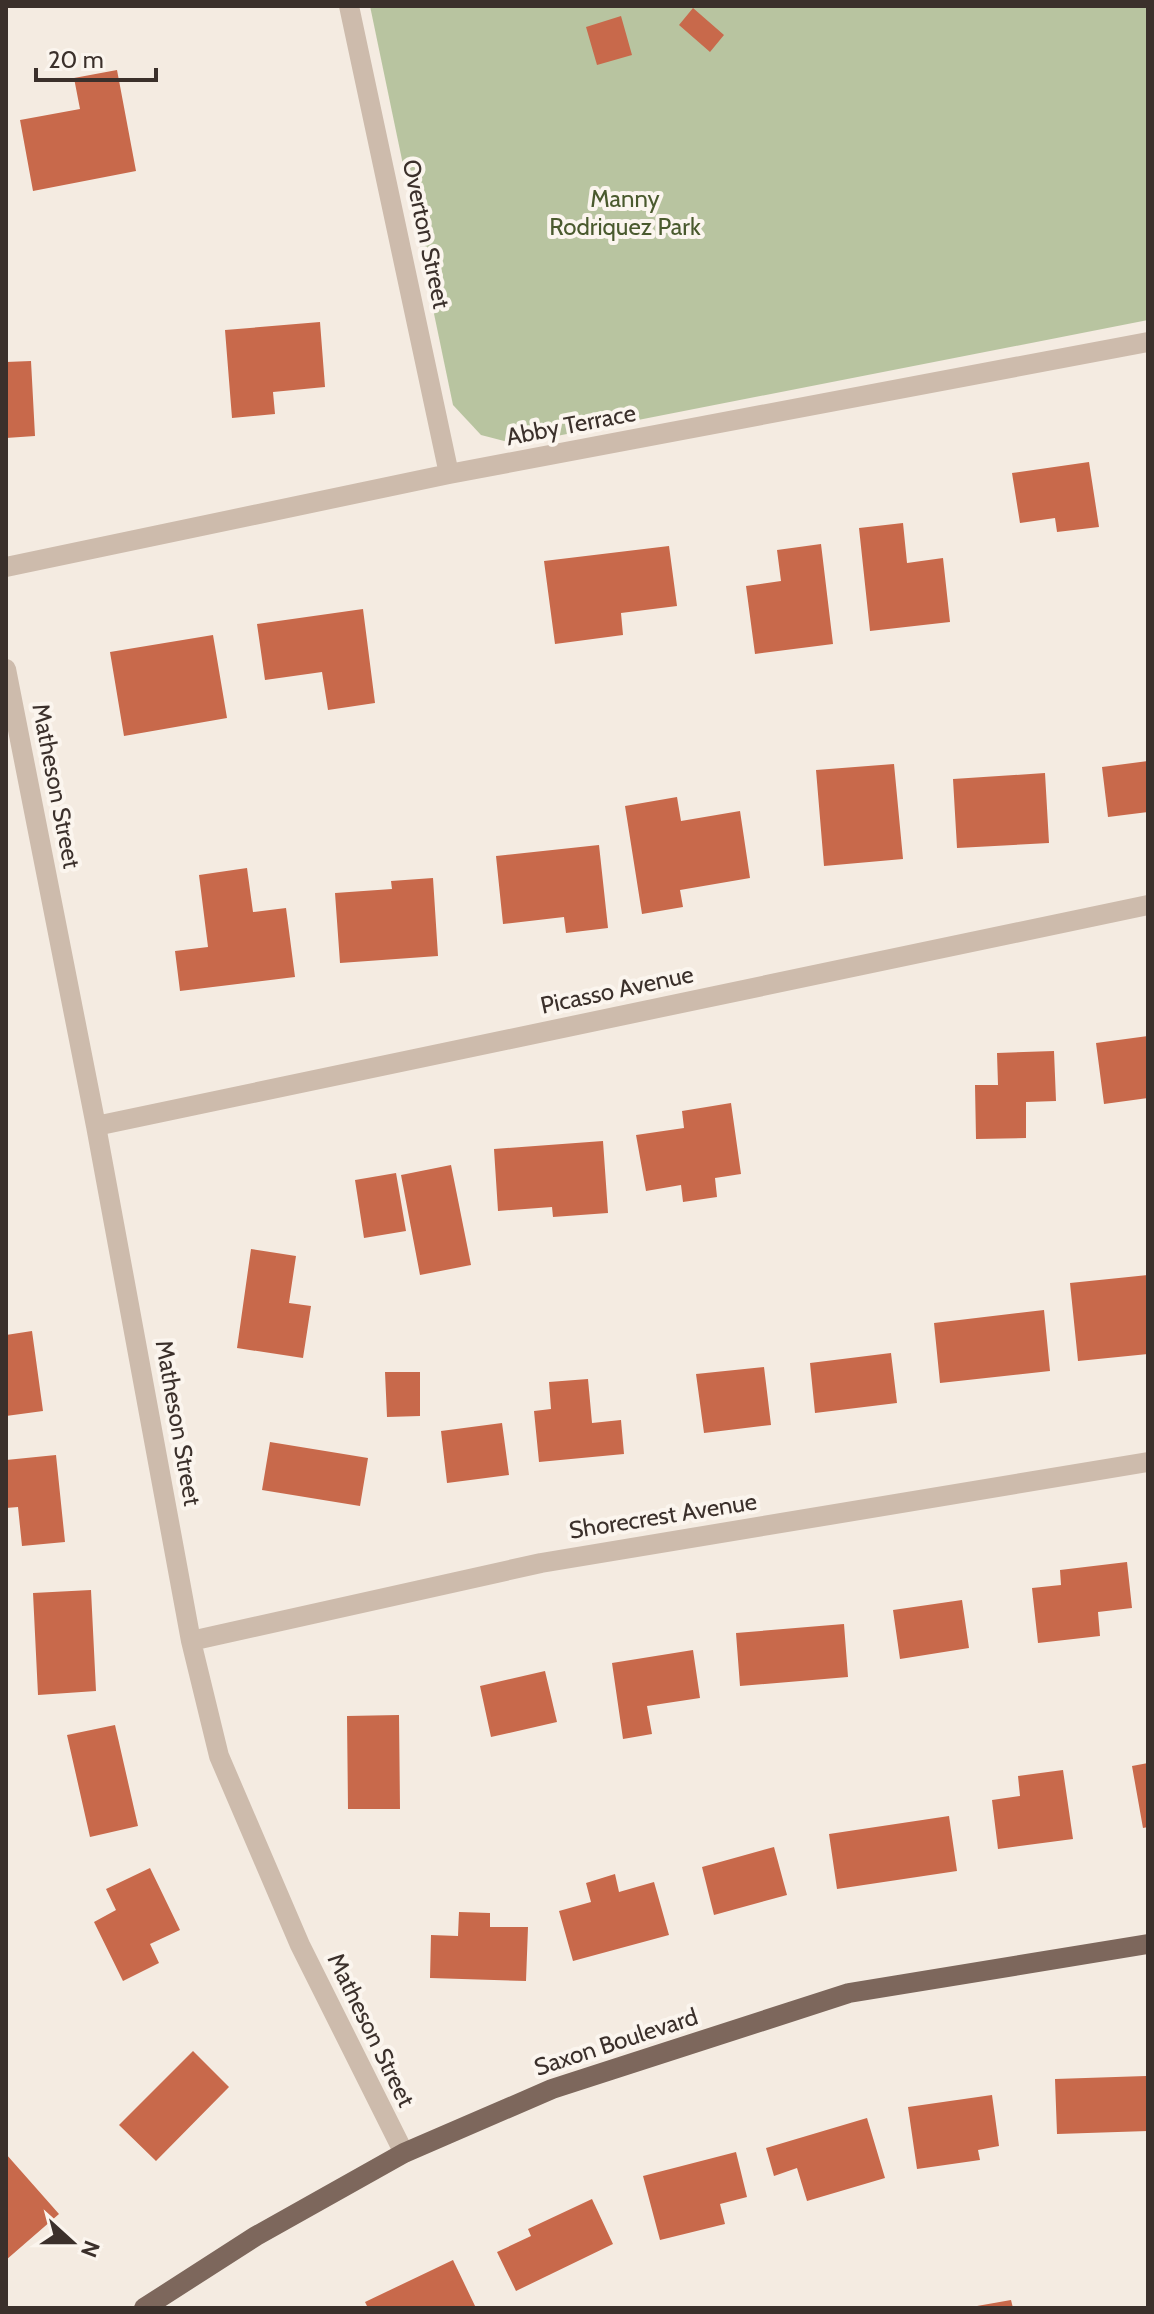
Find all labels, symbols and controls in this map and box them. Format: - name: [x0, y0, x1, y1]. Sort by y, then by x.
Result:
- scale bar: [36, 32, 156, 82]
- text: 20 m: [48, 45, 104, 74]
- street label: Overton Street: [397, 157, 456, 311]
- park label: Manny Rodriquez Park: [549, 184, 701, 241]
- street label: Abby Terrace: [504, 398, 638, 451]
- street label: Matheson Street: [26, 701, 87, 871]
- street label: Picasso Avenue: [538, 959, 696, 1020]
- street label: Matheson Street: [150, 1338, 207, 1508]
- street label: Shorecrest Avenue: [567, 1486, 759, 1545]
- street label: Matheson Street: [322, 1948, 421, 2111]
- street label: Saxon Boulevard: [530, 2001, 701, 2082]
- north arrow: [32, 2202, 112, 2282]
- text: N: [75, 2237, 106, 2261]

